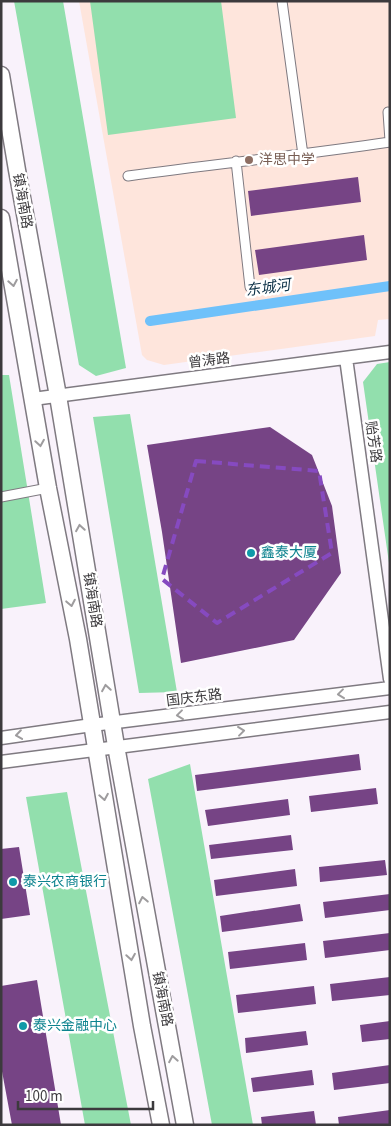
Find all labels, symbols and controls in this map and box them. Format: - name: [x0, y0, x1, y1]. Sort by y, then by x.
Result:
- place label: 洋思中学: [259, 150, 315, 170]
- marker: 洋思中学: [243, 154, 255, 166]
- street label: 镇海南路: [7, 172, 37, 230]
- water label: 东城河: [244, 274, 295, 302]
- one-way arrow: [7, 279, 17, 288]
- street label: 曾涛路: [187, 349, 231, 373]
- street label: 贻芳路: [360, 420, 386, 464]
- one-way arrow: [35, 439, 45, 448]
- one-way arrow: [75, 523, 85, 532]
- place label: 鑫泰大厦: [261, 543, 317, 563]
- marker: 鑫泰大厦: [245, 547, 257, 559]
- street label: 镇海南路: [78, 571, 106, 629]
- one-way arrow: [65, 599, 75, 607]
- one-way arrow: [102, 684, 112, 692]
- street label: 国庆东路: [165, 685, 223, 711]
- one-way arrow: [337, 688, 345, 699]
- one-way arrow: [176, 709, 184, 720]
- one-way arrow: [237, 726, 245, 737]
- one-way arrow: [15, 729, 23, 740]
- one-way arrow: [98, 793, 108, 801]
- place label: 泰兴农商银行: [23, 872, 107, 892]
- marker: 泰兴农商银行: [7, 876, 19, 888]
- one-way arrow: [138, 895, 149, 904]
- one-way arrow: [125, 954, 136, 962]
- street label: 镇海南路: [147, 970, 177, 1028]
- place label: 泰兴金融中心: [33, 1016, 117, 1036]
- marker: 泰兴金融中心: [17, 1020, 29, 1032]
- one-way arrow: [169, 1055, 179, 1064]
- scale bar: [18, 1078, 152, 1110]
- text: 100 m: [25, 1086, 63, 1107]

